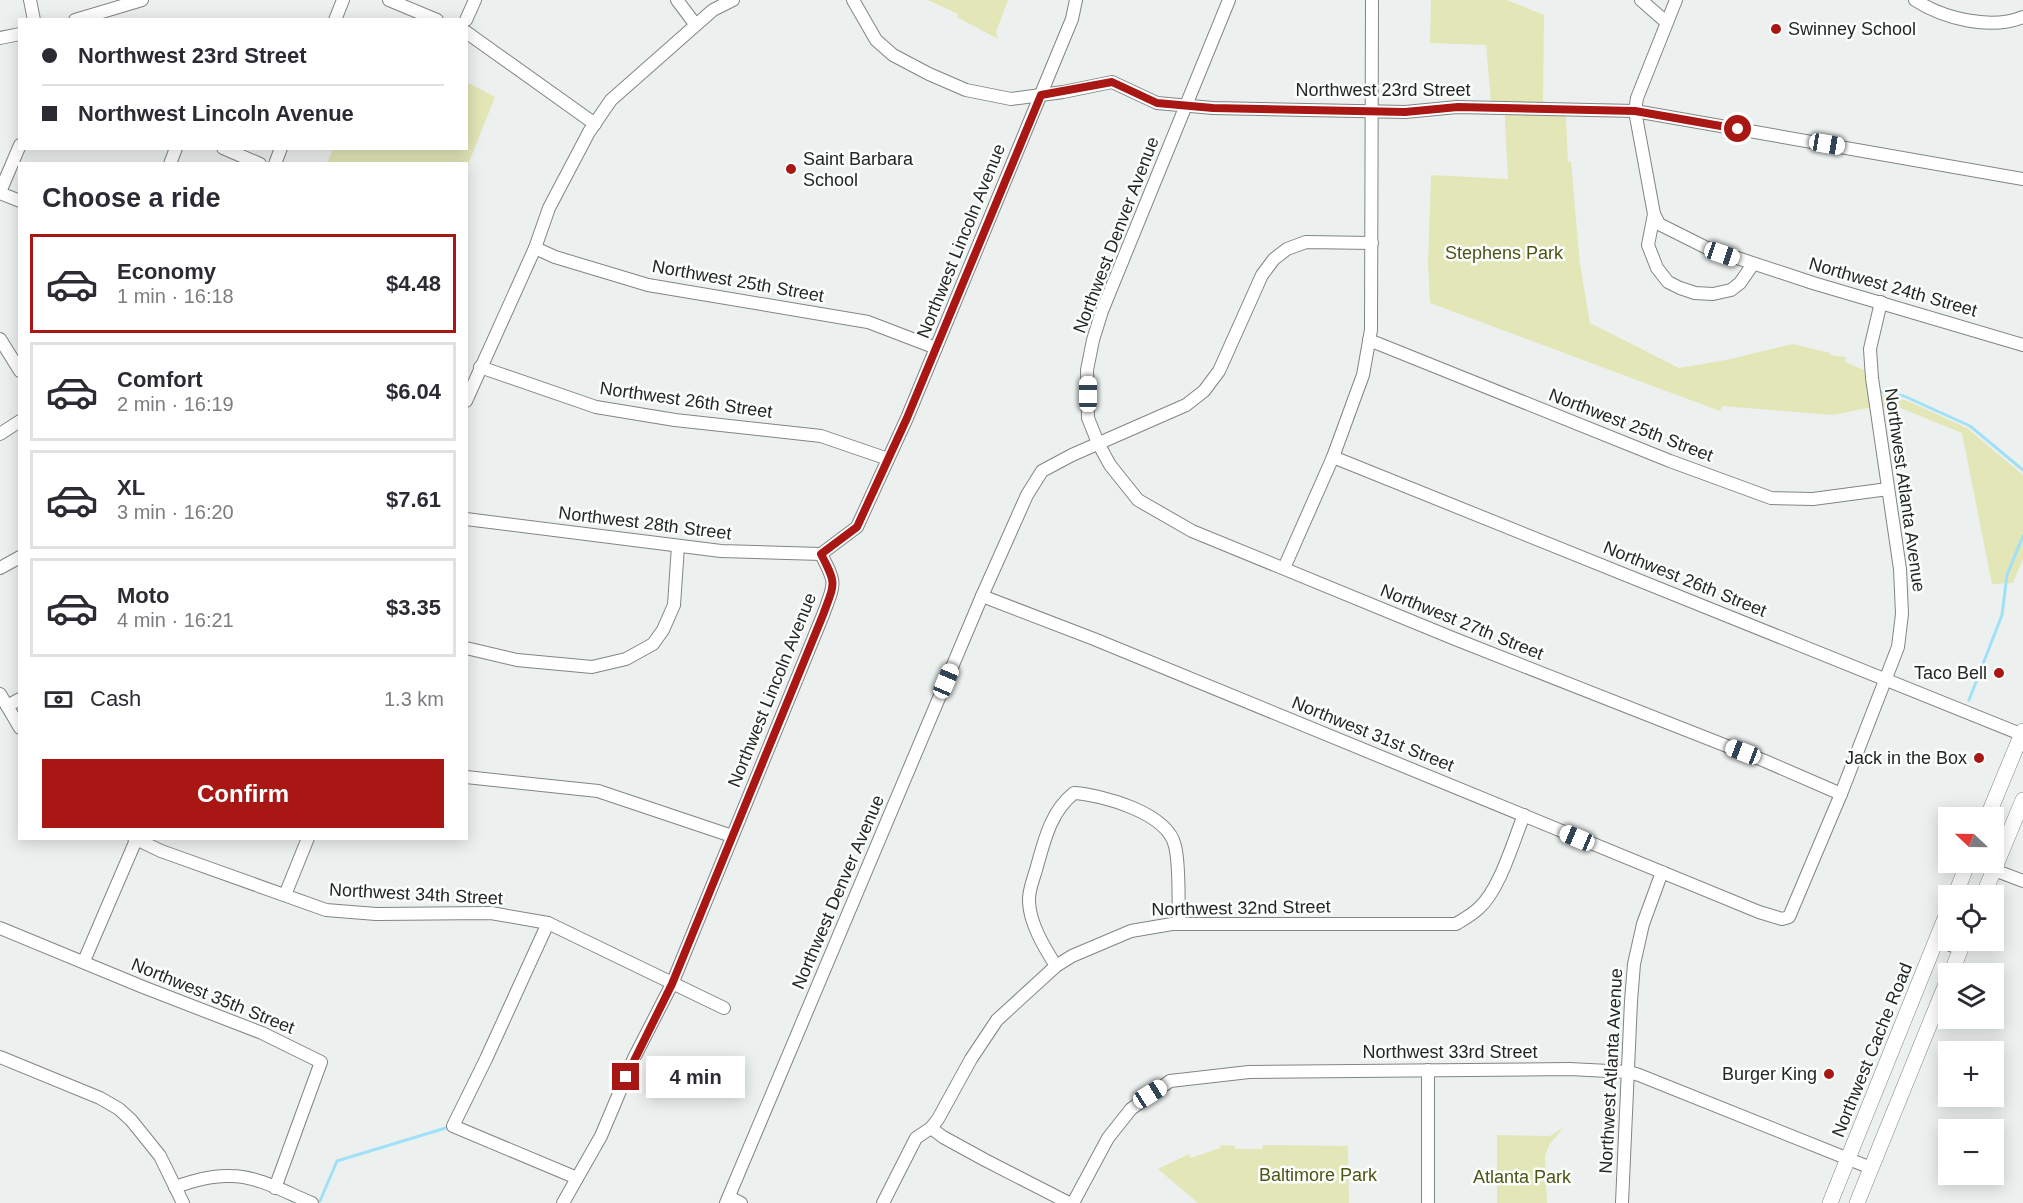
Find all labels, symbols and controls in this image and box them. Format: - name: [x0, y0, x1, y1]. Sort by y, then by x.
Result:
- place label: Swinney School: [1788, 19, 1916, 39]
- marker: Swinney School: [1769, 22, 1783, 36]
- text: Northwest 23rd Street: [78, 43, 307, 68]
- street label: Northwest 23rd Street: [1295, 80, 1471, 100]
- text: Northwest Lincoln Avenue: [78, 101, 354, 126]
- route start: [1724, 115, 1751, 142]
- car: [1808, 132, 1846, 156]
- street label: Northwest Denver Avenue: [1069, 134, 1163, 336]
- street label: Northwest Lincoln Avenue: [913, 141, 1009, 341]
- place label: Saint Barbara School: [803, 149, 914, 190]
- marker: Saint Barbara School: [784, 162, 798, 176]
- text: Choose a ride: [42, 183, 221, 213]
- car: [1702, 240, 1742, 268]
- park label: Stephens Park: [1445, 243, 1564, 263]
- street label: Northwest 24th Street: [1807, 253, 1979, 321]
- street label: Northwest 25th Street: [651, 256, 825, 306]
- icon: car: [45, 257, 99, 311]
- text: Economy: [117, 259, 216, 284]
- text: $4.48: [386, 271, 441, 296]
- text: 1 min · 16:18: [117, 285, 234, 307]
- icon: car: [45, 365, 99, 419]
- text: Comfort: [117, 367, 203, 392]
- car: [1079, 376, 1097, 412]
- street label: Northwest 26th Street: [598, 378, 774, 422]
- text: $6.04: [386, 379, 441, 404]
- street label: Northwest 25th Street: [1546, 384, 1716, 466]
- street label: Northwest Atlanta Avenue: [1881, 387, 1929, 593]
- text: 2 min · 16:19: [117, 393, 234, 415]
- icon: car: [45, 473, 99, 527]
- text: XL: [117, 475, 145, 500]
- text: $7.61: [386, 487, 441, 512]
- text: 3 min · 16:20: [117, 501, 234, 523]
- street label: Northwest 28th Street: [557, 502, 733, 544]
- street label: Northwest 26th Street: [1601, 537, 1769, 621]
- street label: Northwest 27th Street: [1378, 580, 1546, 664]
- icon: car: [45, 581, 99, 635]
- text: Moto: [117, 583, 170, 608]
- street label: Northwest Lincoln Avenue: [724, 590, 820, 790]
- text: $3.35: [386, 595, 441, 620]
- text: 4 min · 16:21: [117, 609, 234, 631]
- car: [931, 661, 961, 701]
- place label: Taco Bell: [1914, 663, 1987, 683]
- marker: Taco Bell: [1992, 666, 2006, 680]
- icon: cash: [42, 683, 75, 716]
- text: Cash: [90, 686, 141, 711]
- text: 1.3 km: [384, 688, 444, 710]
- street label: Northwest 31st Street: [1289, 692, 1457, 776]
- car: [1723, 737, 1763, 767]
- place label: Jack in the Box: [1845, 748, 1967, 768]
- marker: Jack in the Box: [1972, 751, 1986, 765]
- button: Confirm: [42, 759, 444, 828]
- street label: Northwest Denver Avenue: [788, 792, 888, 992]
- north arrow: [1938, 807, 2004, 873]
- map controls: [1938, 807, 2004, 1185]
- car: [1557, 823, 1597, 853]
- street label: Northwest 34th Street: [329, 879, 503, 909]
- button: locate: [1938, 885, 2004, 951]
- street label: Northwest 32nd Street: [1151, 896, 1331, 920]
- street label: Northwest 35th Street: [129, 954, 297, 1038]
- street label: Northwest Cache Road: [1828, 960, 1916, 1140]
- button: layers: [1938, 963, 2004, 1029]
- street label: Northwest Atlanta Avenue: [1596, 968, 1626, 1174]
- button: +: [1938, 1041, 2004, 1107]
- street label: Northwest 33rd Street: [1362, 1042, 1538, 1062]
- callout: 4 min: [647, 1056, 746, 1098]
- route end: [612, 1063, 639, 1090]
- place label: Burger King: [1722, 1064, 1817, 1084]
- text: 4 min: [669, 1066, 722, 1088]
- marker: Burger King: [1822, 1067, 1836, 1081]
- car: [1130, 1077, 1170, 1111]
- button: −: [1938, 1119, 2004, 1185]
- park label: Baltimore Park: [1259, 1165, 1378, 1185]
- park label: Atlanta Park: [1473, 1167, 1572, 1187]

